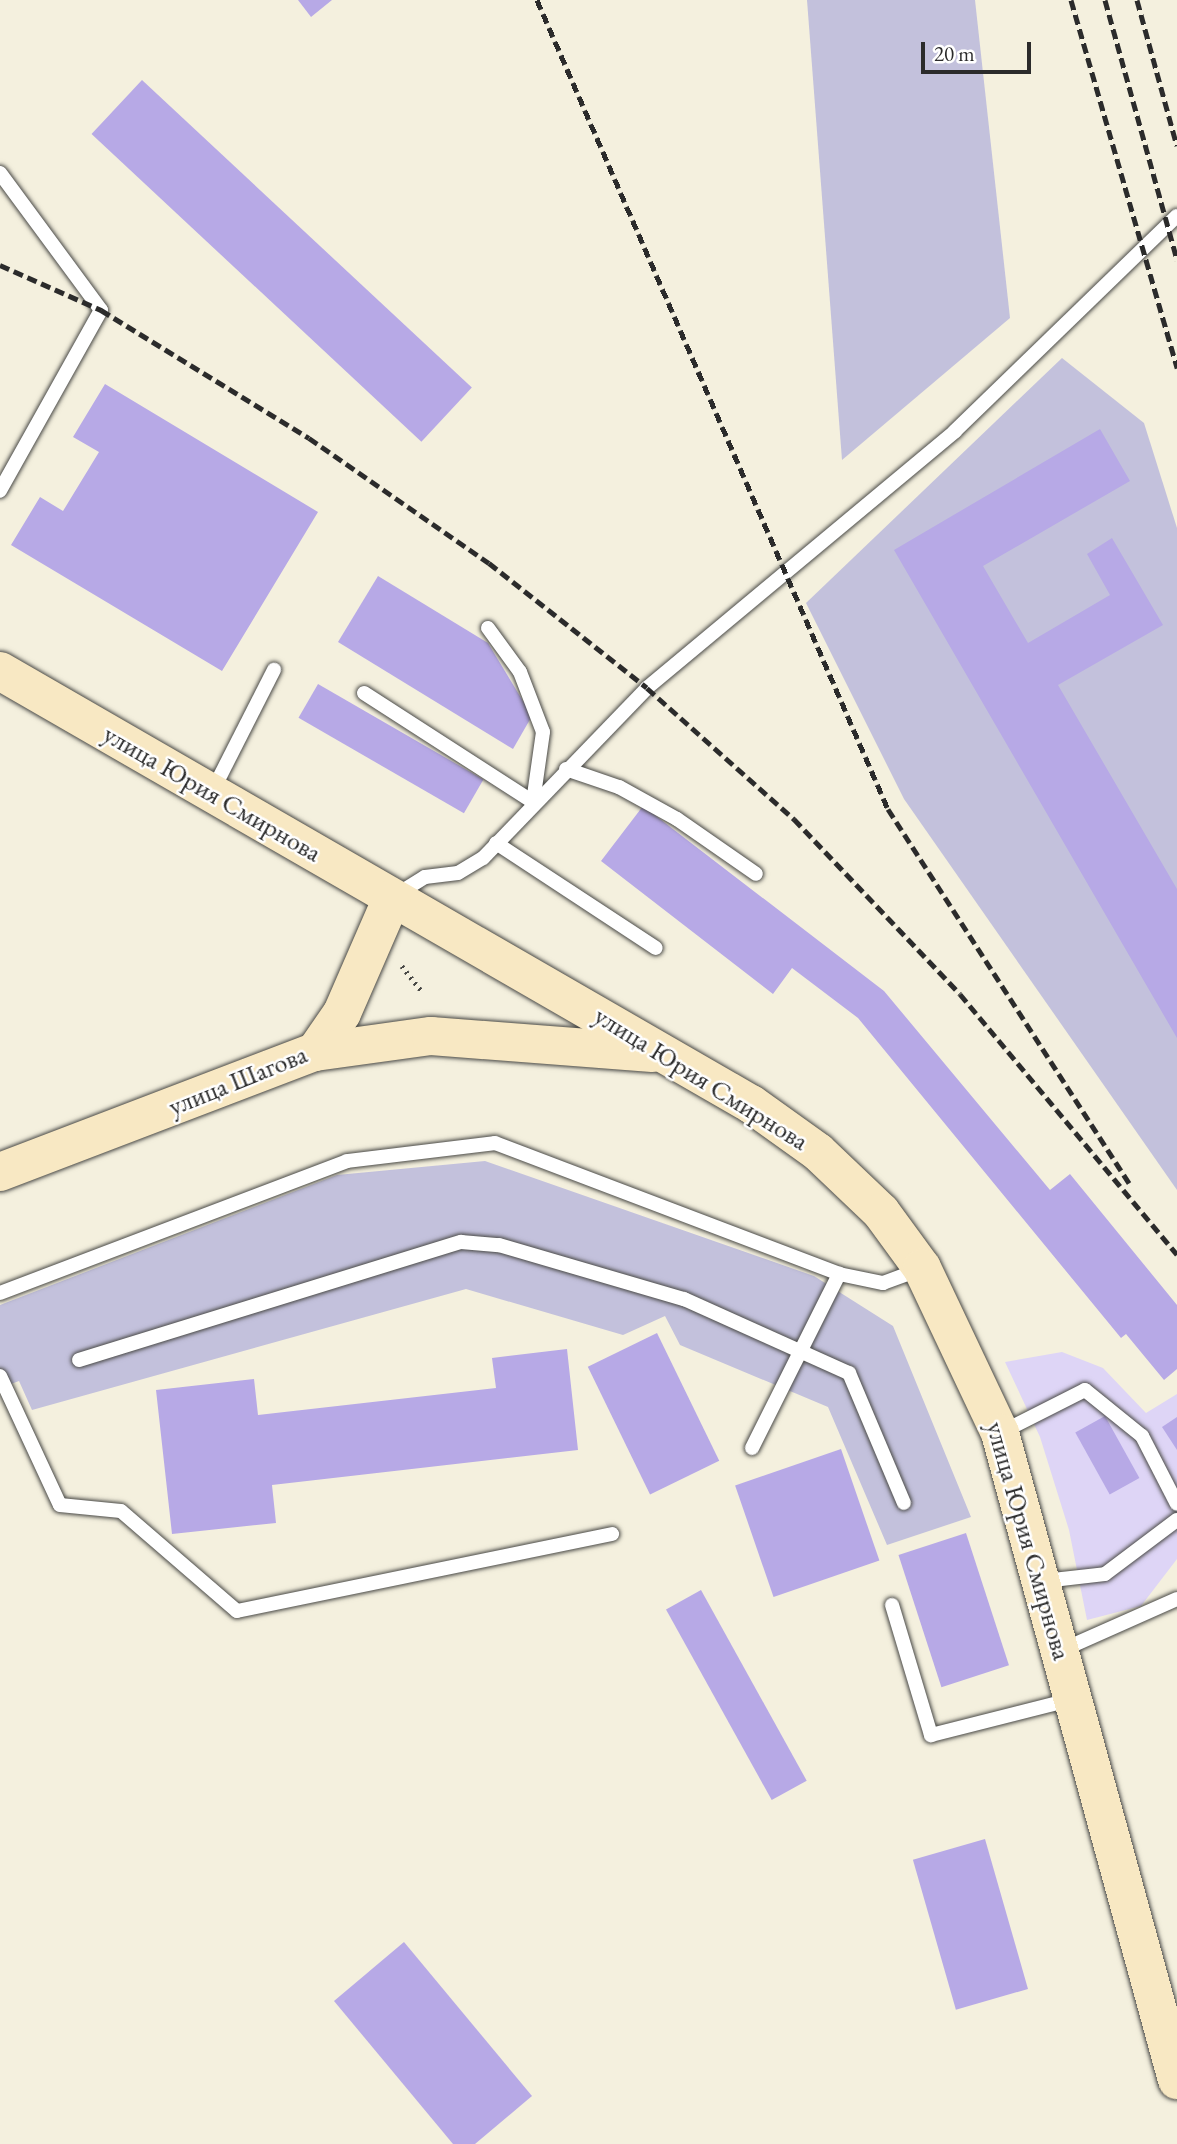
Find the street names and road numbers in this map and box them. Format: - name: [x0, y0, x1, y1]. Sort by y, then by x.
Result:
- street label: улица Юрия Смирнова: [97, 719, 327, 869]
- street label: улица Юрия Смирнова: [588, 1000, 814, 1158]
- street label: улица Шагова: [164, 1039, 312, 1123]
- street label: улица Юрия Смирнова: [979, 1418, 1077, 1664]

